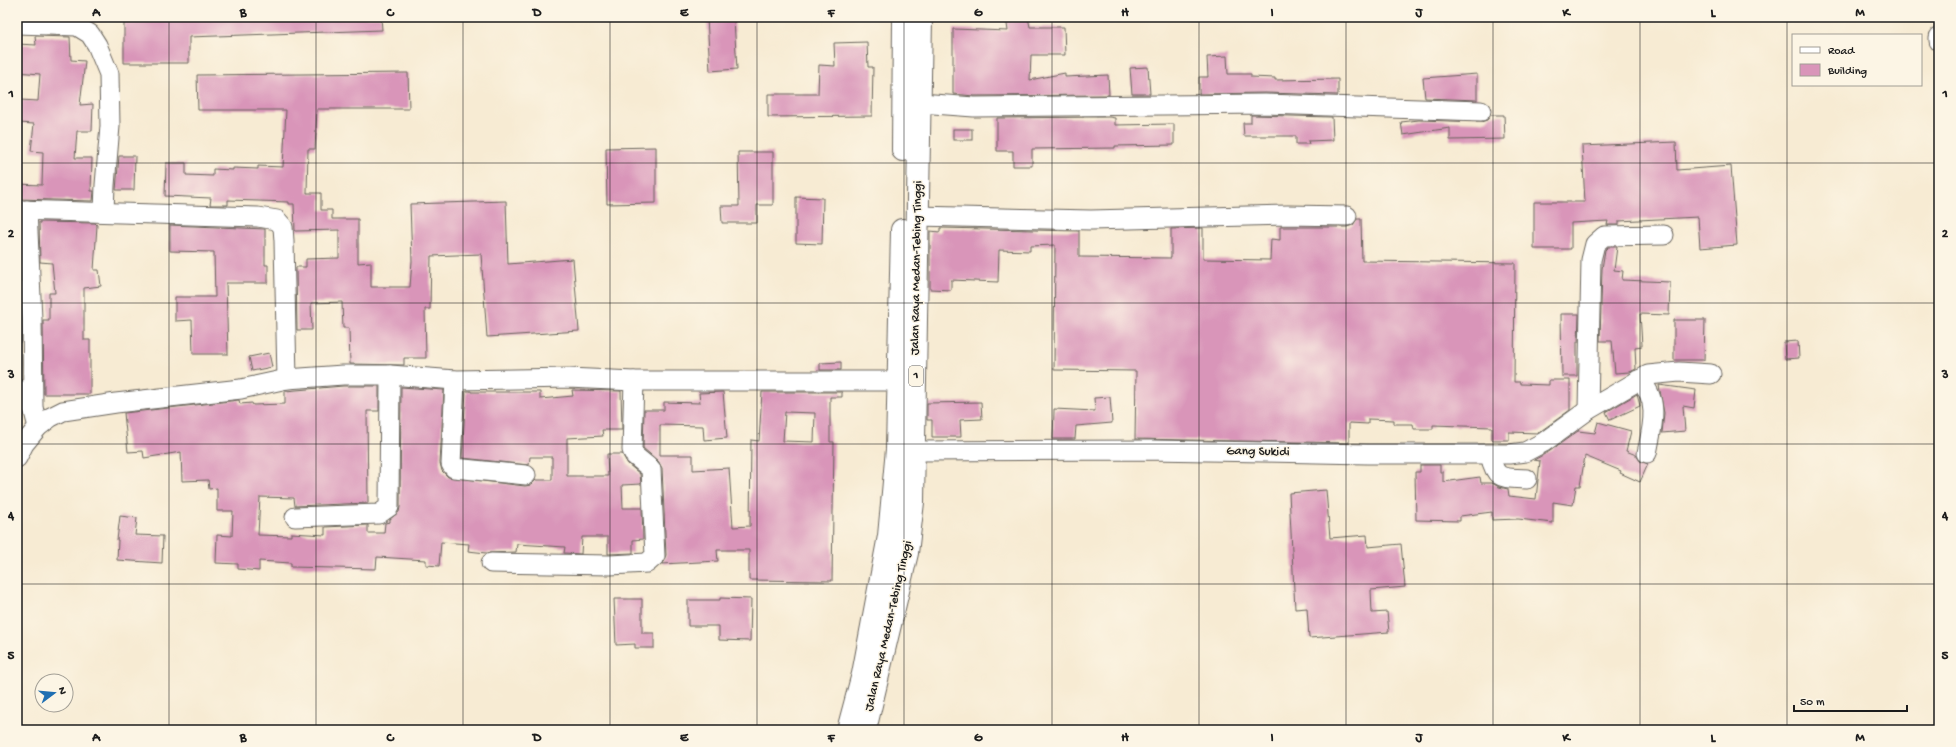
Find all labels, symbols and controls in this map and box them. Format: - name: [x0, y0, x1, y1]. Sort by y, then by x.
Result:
- text: A: [91, 6, 101, 21]
- text: B: [239, 6, 248, 21]
- text: C: [385, 6, 395, 21]
- text: D: [532, 6, 542, 21]
- text: E: [680, 6, 689, 21]
- text: F: [827, 6, 836, 21]
- text: G: [974, 6, 983, 21]
- text: H: [1121, 6, 1129, 21]
- text: I: [1270, 6, 1274, 21]
- text: J: [1415, 6, 1424, 21]
- text: K: [1561, 6, 1571, 21]
- text: L: [1711, 6, 1717, 21]
- text: M: [1855, 6, 1865, 21]
- legend: [1792, 34, 1922, 86]
- text: Road: [1828, 45, 1855, 59]
- text: Building: [1827, 65, 1867, 79]
- text: 1: [7, 87, 14, 102]
- text: 1: [1941, 87, 1948, 102]
- street label: Jalan Raya Medan-Tebing Tinggi: [908, 180, 926, 355]
- text: 2: [8, 227, 15, 242]
- text: 2: [1942, 227, 1949, 242]
- road number: 1: [909, 366, 923, 386]
- text: 3: [7, 368, 15, 383]
- text: 3: [1941, 368, 1949, 383]
- street label: Gang Sukidi: [1226, 444, 1290, 460]
- text: 4: [7, 509, 15, 524]
- text: 4: [1941, 509, 1949, 524]
- street label: Jalan Raya Medan-Tebing Tinggi: [862, 539, 916, 713]
- text: 5: [8, 649, 15, 664]
- text: 5: [1942, 649, 1949, 664]
- north arrow: [34, 673, 74, 713]
- text: N: [55, 686, 68, 696]
- scale bar: [1794, 687, 1907, 713]
- text: 50 m: [1800, 696, 1825, 710]
- text: A: [91, 731, 101, 746]
- text: B: [239, 731, 248, 746]
- text: C: [385, 731, 395, 746]
- text: D: [532, 731, 542, 746]
- text: E: [680, 731, 689, 746]
- text: F: [827, 731, 836, 746]
- text: G: [974, 731, 983, 746]
- text: H: [1121, 731, 1129, 746]
- text: I: [1270, 731, 1274, 746]
- text: J: [1415, 731, 1424, 746]
- text: K: [1561, 731, 1571, 746]
- text: L: [1711, 731, 1717, 746]
- text: M: [1855, 731, 1865, 746]

